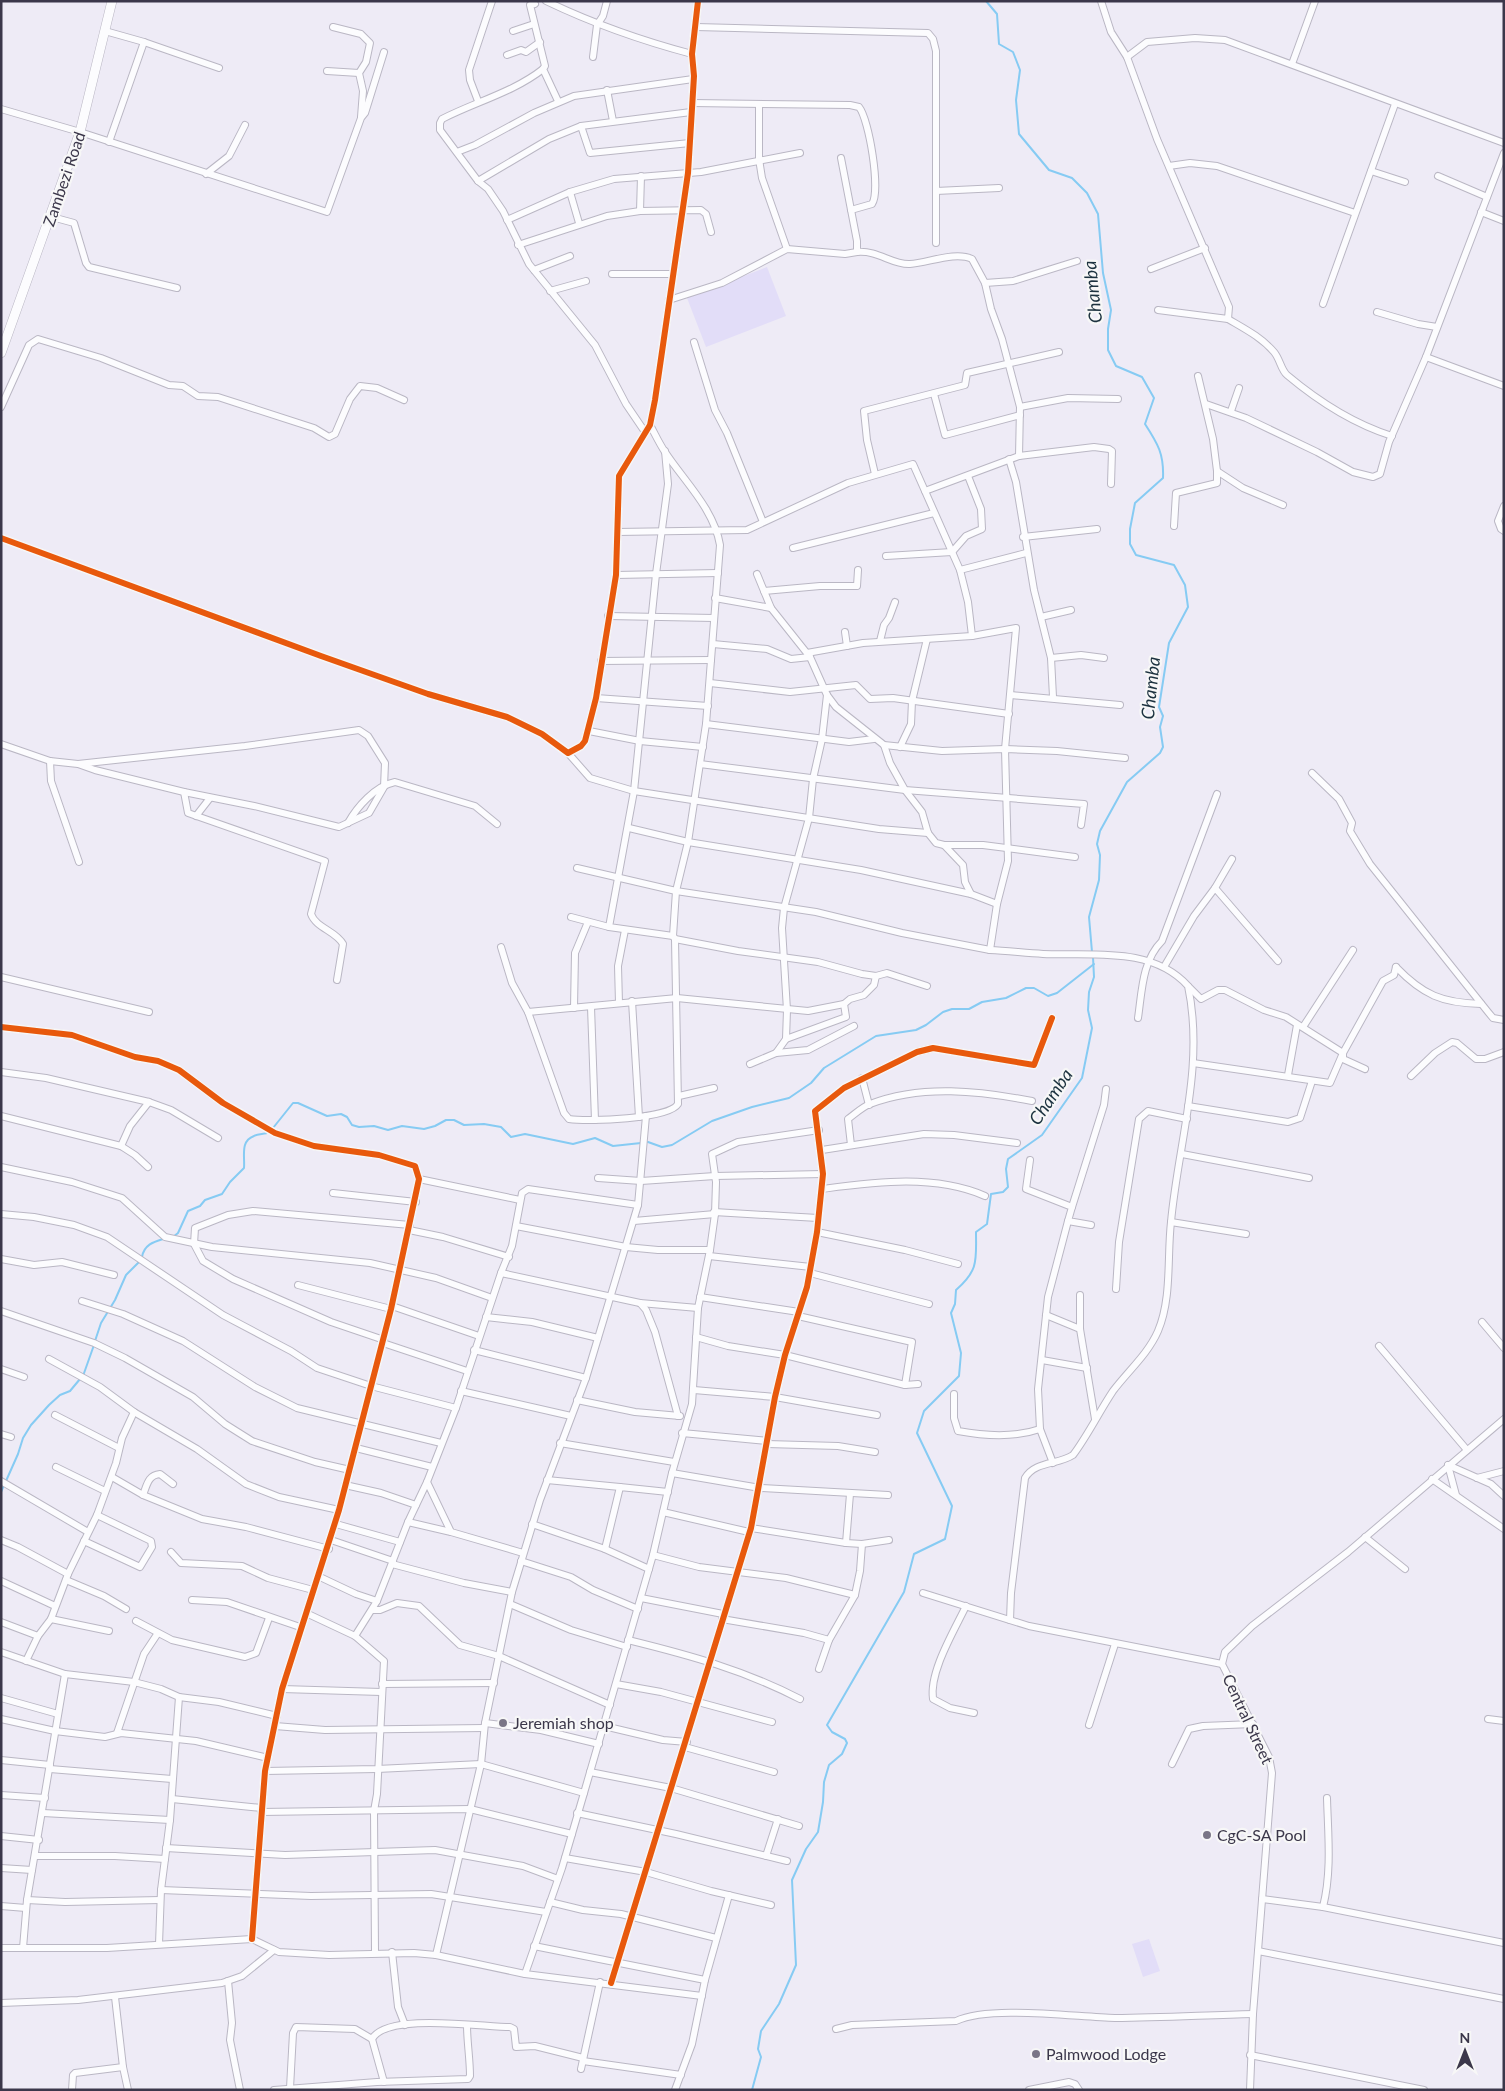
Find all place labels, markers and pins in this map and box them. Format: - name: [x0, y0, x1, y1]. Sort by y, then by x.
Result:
- place label: Jeremiah shop: [513, 1713, 614, 1732]
- marker: Jeremiah shop: [497, 1717, 509, 1729]
- place label: CgC-SA Pool: [1217, 1825, 1306, 1844]
- marker: CgC-SA Pool: [1201, 1829, 1213, 1841]
- place label: Palmwood Lodge: [1046, 2044, 1166, 2063]
- marker: Palmwood Lodge: [1030, 2048, 1042, 2060]

